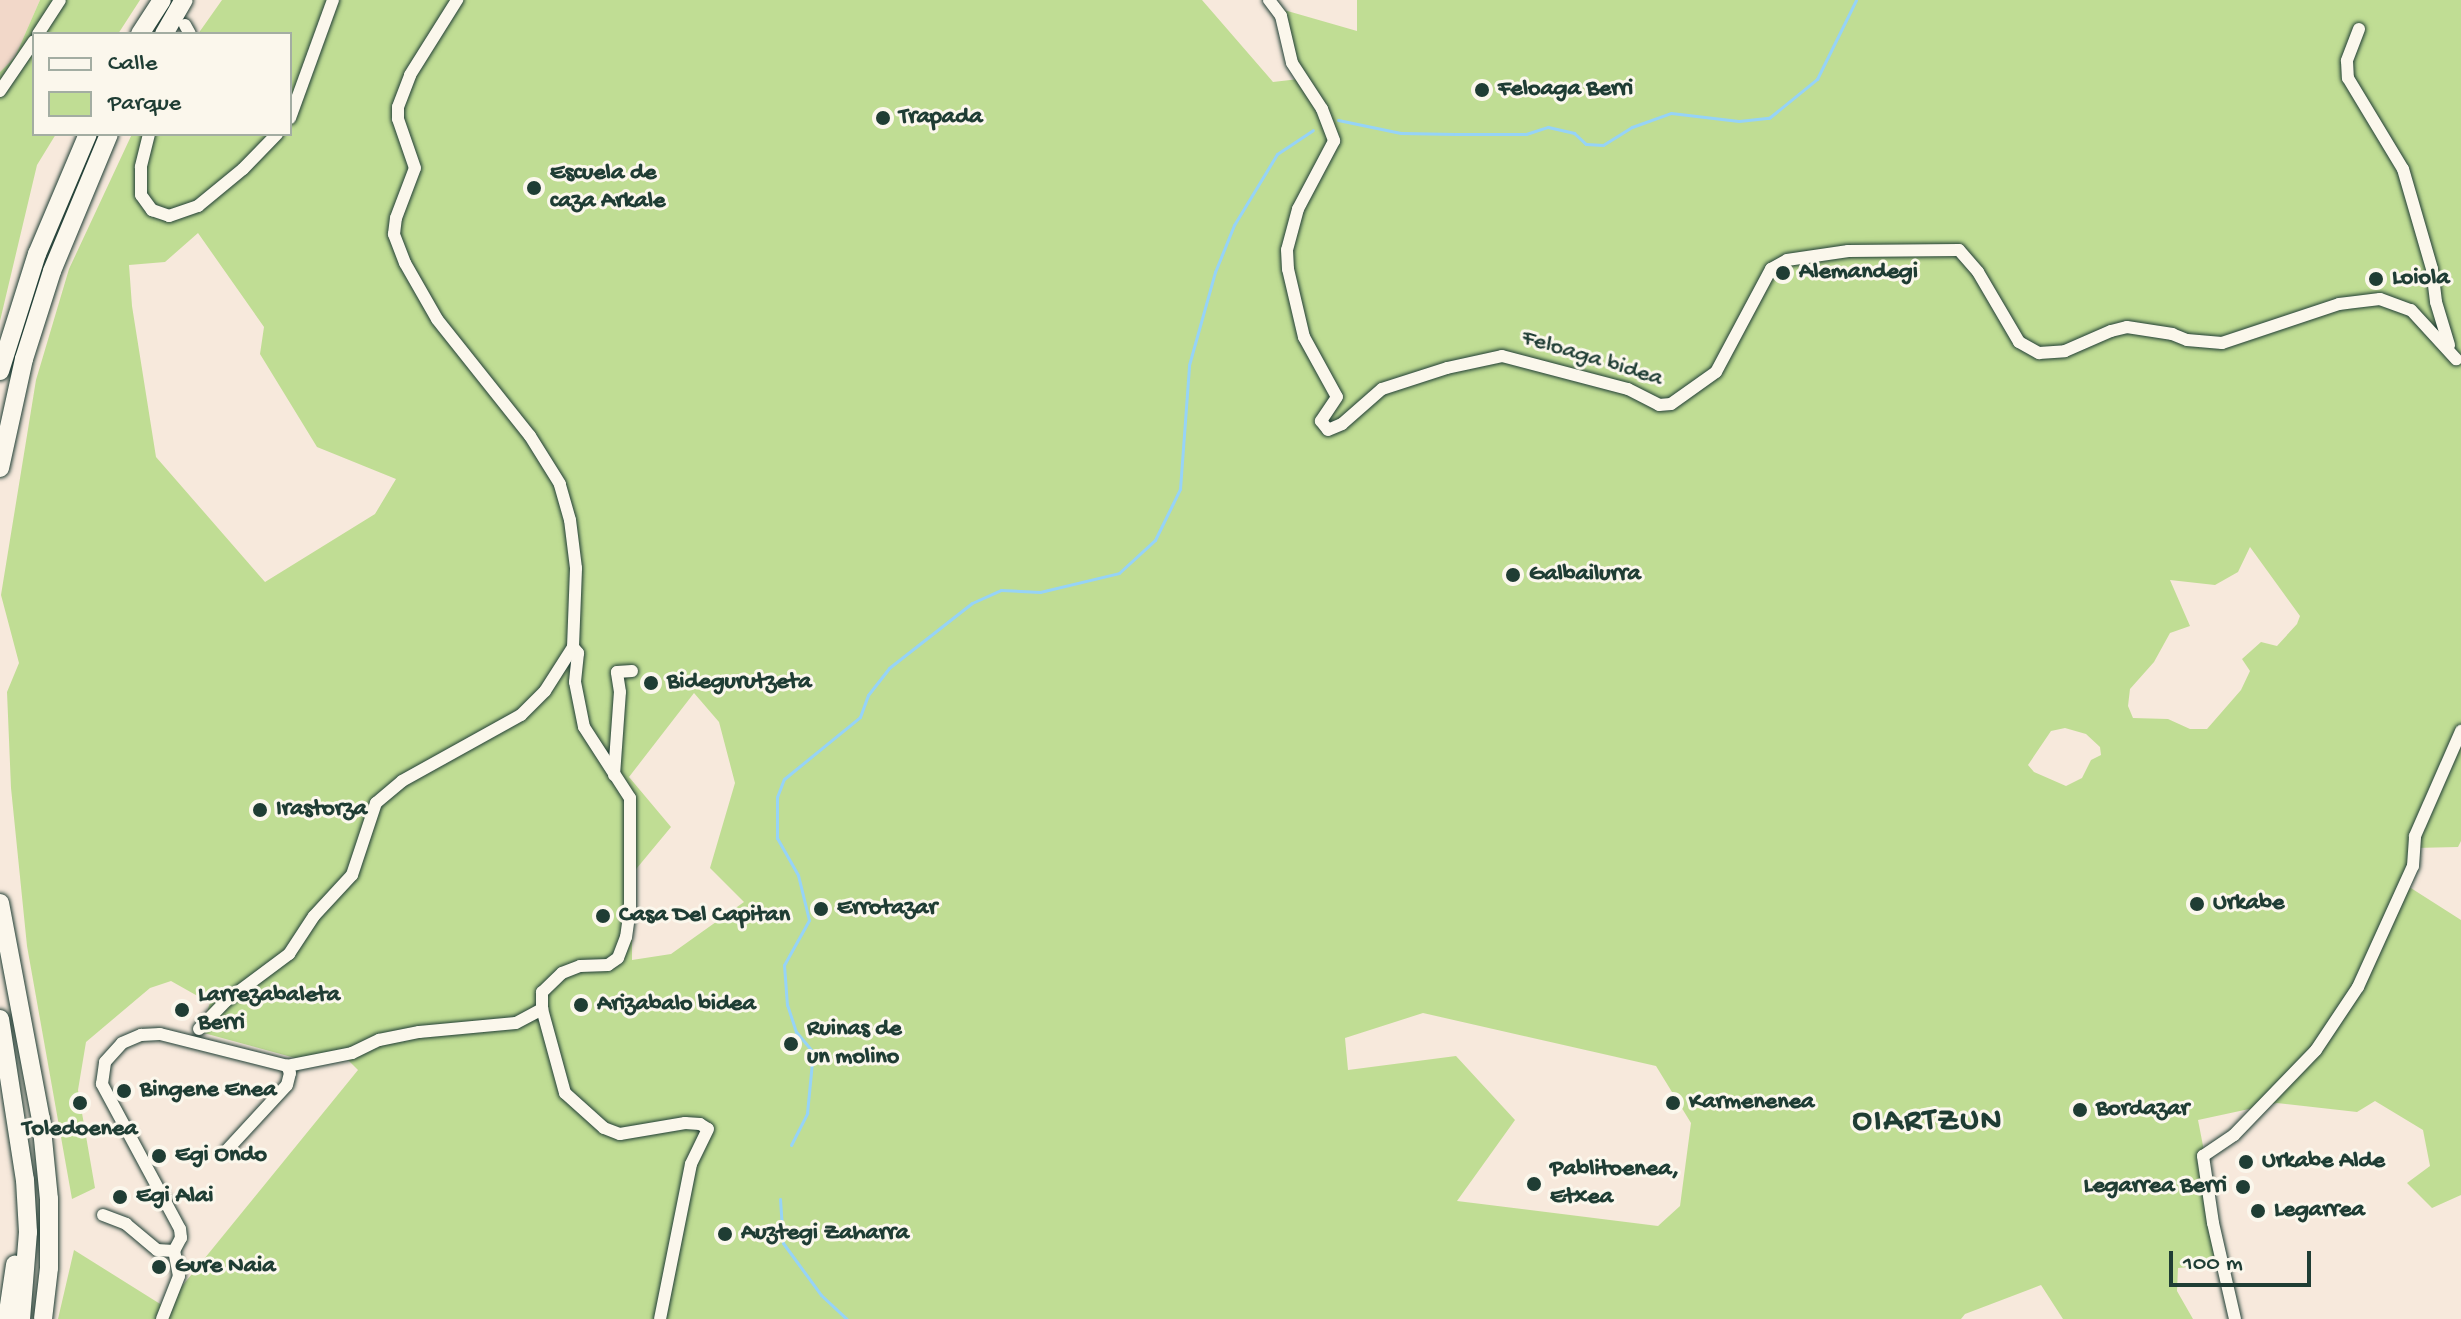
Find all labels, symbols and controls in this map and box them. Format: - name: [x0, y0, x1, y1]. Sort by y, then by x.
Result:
- legend: [32, 32, 292, 136]
- text: Calle: [108, 50, 157, 79]
- place label: Feloaga Berri: [1498, 76, 1633, 104]
- marker: Feloaga Berri: [1473, 81, 1491, 99]
- text: Parque: [108, 90, 181, 119]
- place label: Trapada: [899, 104, 983, 132]
- marker: Trapada: [874, 109, 892, 127]
- place label: Escuela de caza Arkale: [550, 160, 665, 216]
- marker: Escuela de caza Arkale: [525, 179, 543, 197]
- place label: Alemandegi: [1799, 259, 1918, 287]
- marker: Alemandegi: [1774, 264, 1792, 282]
- place label: Loiola: [2392, 265, 2450, 293]
- marker: Loiola: [2367, 270, 2385, 288]
- street label: Feloaga bidea: [1518, 324, 1666, 394]
- place label: Galbailurra: [1529, 561, 1641, 589]
- marker: Galbailurra: [1504, 566, 1522, 584]
- place label: Bidegurutzeta: [667, 669, 811, 697]
- marker: Bidegurutzeta: [642, 674, 660, 692]
- place label: Irastorza: [276, 796, 367, 824]
- marker: Irastorza: [251, 801, 269, 819]
- place label: Urkabe: [2213, 890, 2284, 918]
- place label: Errotazar: [837, 895, 937, 923]
- marker: Urkabe: [2188, 895, 2206, 913]
- marker: Errotazar: [812, 900, 830, 918]
- place label: Casa Del Capitan: [619, 902, 790, 930]
- marker: Casa Del Capitan: [594, 907, 612, 925]
- place label: Larrezabaleta Berri: [198, 982, 340, 1038]
- place label: Arizabalo bidea: [597, 991, 756, 1019]
- marker: Arizabalo bidea: [572, 996, 590, 1014]
- marker: Larrezabaleta Berri: [173, 1001, 191, 1019]
- place label: Ruinas de un molino: [807, 1016, 902, 1072]
- marker: Ruinas de un molino: [782, 1035, 800, 1053]
- place label: Bingene Enea: [140, 1077, 276, 1105]
- marker: Bingene Enea: [115, 1082, 133, 1100]
- place label: Karmenenea: [1689, 1089, 1814, 1117]
- marker: Toledoenea: [71, 1094, 89, 1112]
- marker: Karmenenea: [1664, 1094, 1682, 1112]
- place label: Bordazar: [2096, 1096, 2189, 1124]
- marker: Bordazar: [2071, 1101, 2089, 1119]
- district label: OIARTZUN: [1853, 1103, 2003, 1141]
- place label: Toledoenea: [22, 1116, 138, 1144]
- place label: Egi Ondo: [175, 1142, 267, 1170]
- marker: Egi Ondo: [150, 1147, 168, 1165]
- place label: Urkabe Alde: [2262, 1148, 2385, 1176]
- marker: Urkabe Alde: [2237, 1153, 2255, 1171]
- place label: Pablitoenea, Etxea: [1550, 1156, 1679, 1212]
- place label: Legarrea Berri: [2084, 1173, 2227, 1201]
- marker: Pablitoenea, Etxea: [1525, 1175, 1543, 1193]
- marker: Legarrea Berri: [2234, 1178, 2252, 1196]
- place label: Egi Alai: [136, 1183, 213, 1211]
- marker: Egi Alai: [111, 1188, 129, 1206]
- place label: Legarrea: [2274, 1197, 2365, 1225]
- marker: Legarrea: [2249, 1202, 2267, 1220]
- place label: Auztegi Zaharra: [741, 1220, 909, 1248]
- marker: Auztegi Zaharra: [716, 1225, 734, 1243]
- scale bar: [2173, 1235, 2315, 1285]
- text: 100 m: [2183, 1250, 2243, 1279]
- place label: Gure Naia: [175, 1253, 275, 1281]
- marker: Gure Naia: [150, 1258, 168, 1276]

